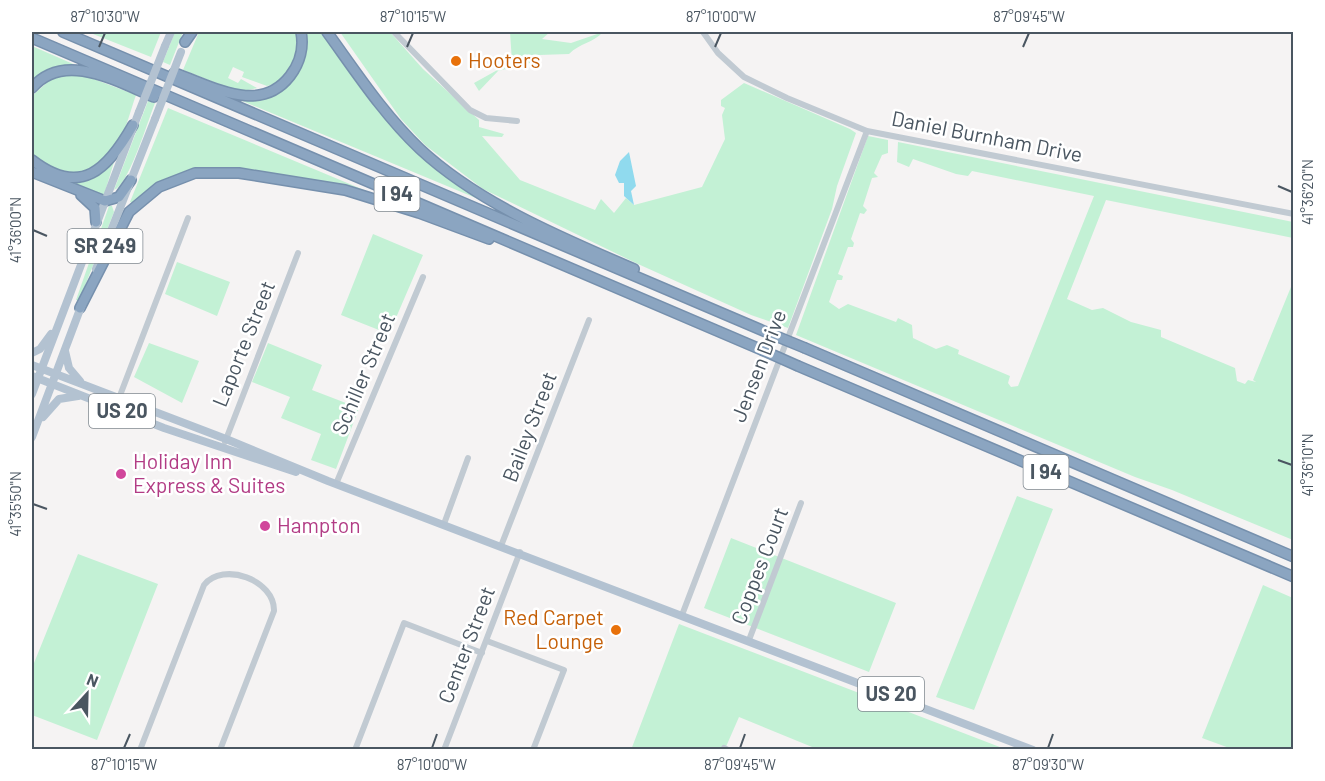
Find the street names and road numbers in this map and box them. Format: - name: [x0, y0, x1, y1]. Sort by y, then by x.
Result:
- street label: Daniel Burnham Drive: [890, 105, 1085, 166]
- road number: I 94: [374, 177, 420, 211]
- road number: SR 249: [68, 229, 142, 263]
- street label: Laporte Street: [206, 277, 279, 410]
- street label: Jensen Drive: [725, 306, 790, 425]
- street label: Schiller Street: [326, 309, 400, 438]
- street label: Bailey Street: [496, 368, 561, 485]
- road number: US 20: [89, 394, 155, 428]
- road number: I 94: [1024, 455, 1068, 489]
- street label: Coppes Court: [725, 503, 792, 628]
- street label: Center Street: [432, 583, 499, 706]
- road number: US 20: [858, 677, 924, 711]

